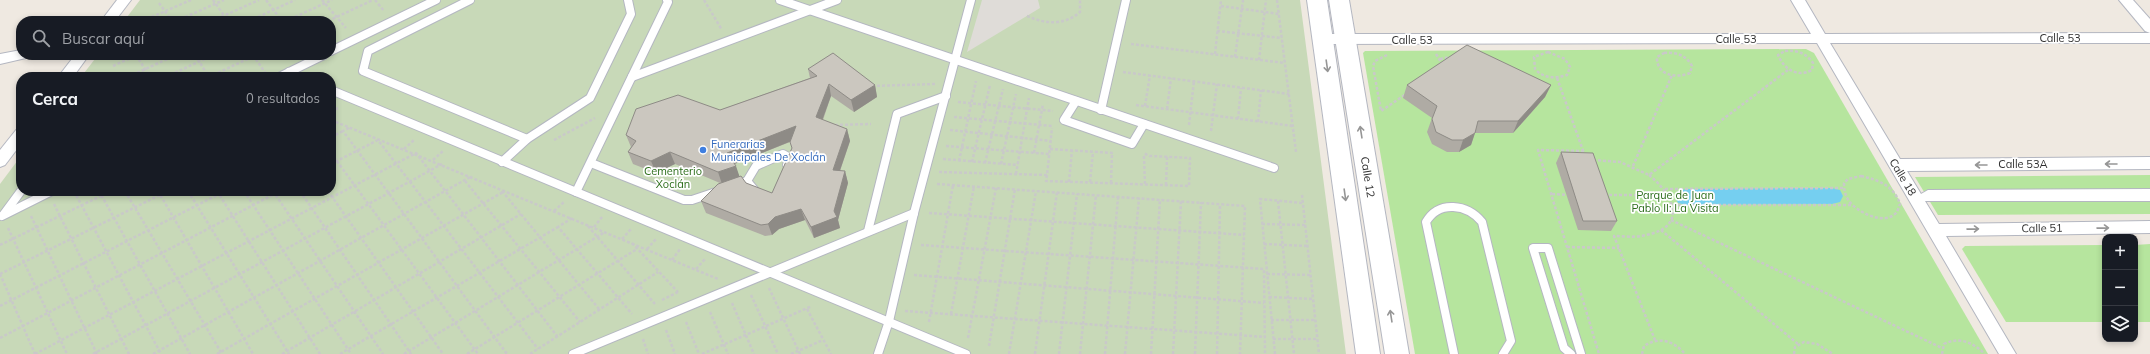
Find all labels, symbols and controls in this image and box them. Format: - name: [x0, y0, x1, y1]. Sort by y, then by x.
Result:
- search box: [16, 16, 336, 60]
- icon: search: [30, 27, 52, 49]
- text: Buscar aquí: [62, 29, 144, 48]
- street label: Calle 53: [2039, 31, 2081, 45]
- street label: Calle 53: [1715, 32, 1757, 46]
- street label: Calle 53: [1391, 33, 1433, 47]
- one-way arrow: [1323, 59, 1331, 72]
- text: Cerca: [32, 88, 78, 109]
- text: 0 resultados: [246, 90, 320, 106]
- one-way arrow: [1357, 126, 1365, 139]
- place label: Funerarias Municipales De Xoclán: [711, 137, 826, 164]
- marker: Funerarias Municipales De Xoclán: [698, 145, 708, 155]
- street label: Calle 12: [1358, 156, 1378, 199]
- street label: Calle 18: [1886, 156, 1920, 199]
- street label: Calle 53A: [1998, 157, 2048, 171]
- one-way arrow: [2105, 160, 2118, 168]
- one-way arrow: [1975, 161, 1988, 169]
- park label: Cementerio Xoclán: [644, 164, 702, 191]
- one-way arrow: [1341, 188, 1349, 201]
- park label: Parque de Juan Pablo II: La Visita: [1631, 188, 1719, 215]
- street label: Calle 51: [2021, 221, 2063, 235]
- one-way arrow: [2096, 224, 2109, 232]
- one-way arrow: [1966, 225, 1979, 233]
- map controls: [2102, 234, 2138, 342]
- button: +: [2102, 234, 2138, 270]
- button: −: [2102, 270, 2138, 306]
- button: layers: [2102, 306, 2138, 342]
- one-way arrow: [1387, 309, 1395, 322]

